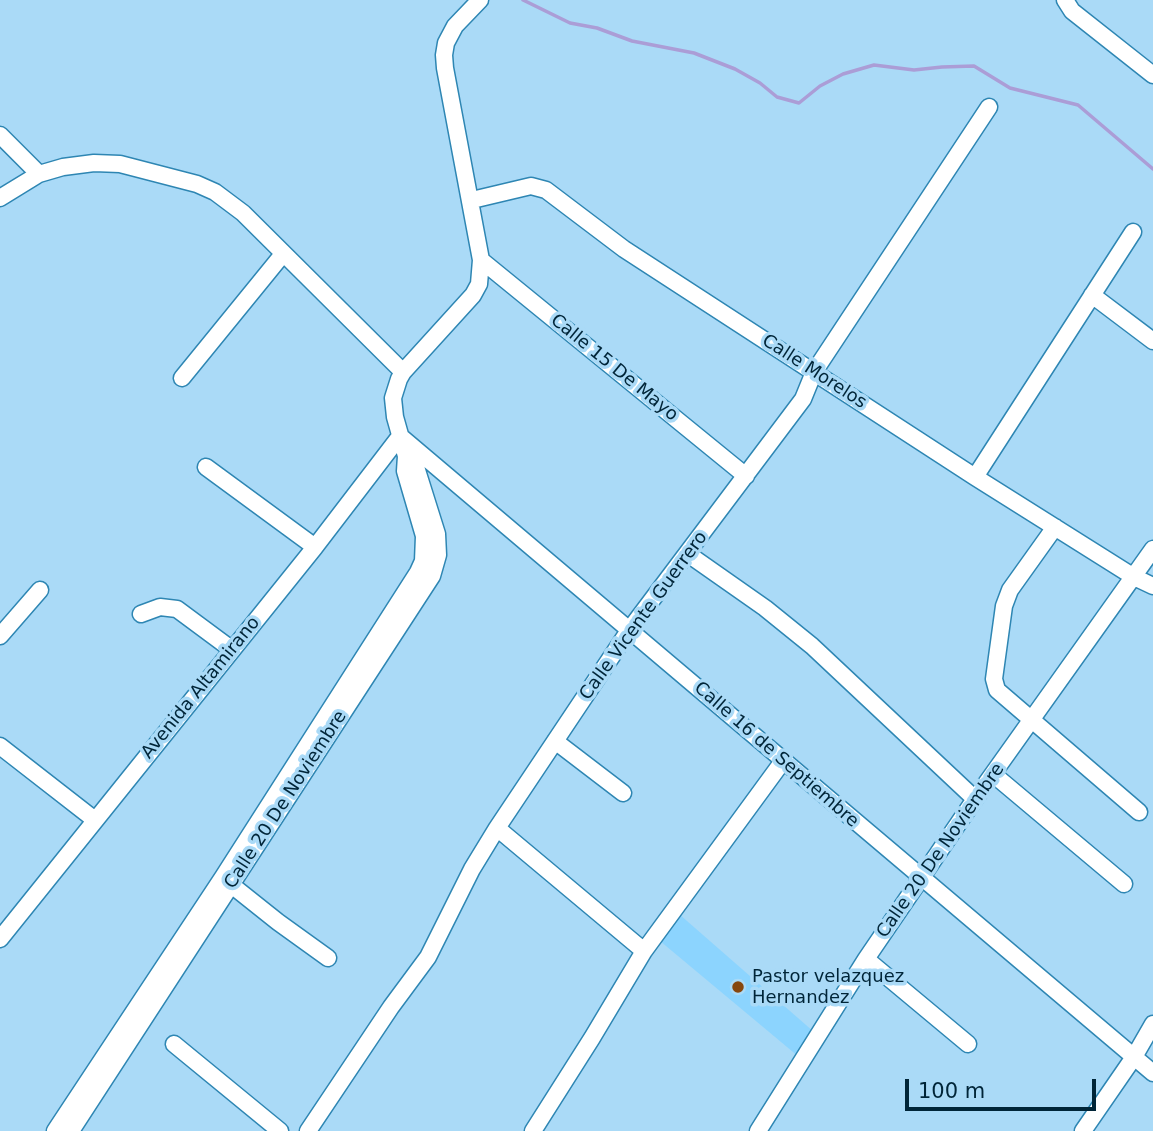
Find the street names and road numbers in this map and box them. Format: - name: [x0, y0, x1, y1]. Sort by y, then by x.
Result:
- street label: Calle 15 De Mayo: [546, 310, 682, 426]
- street label: Calle Morelos: [758, 330, 870, 414]
- street label: Calle Vicente Guerrero: [576, 527, 712, 705]
- street label: Avenida Altamirano: [137, 613, 265, 763]
- street label: Calle 16 de Septiembre: [689, 678, 863, 832]
- street label: Calle 20 De Noviembre: [220, 707, 352, 893]
- street label: Calle 20 De Noviembre: [873, 760, 1009, 942]

